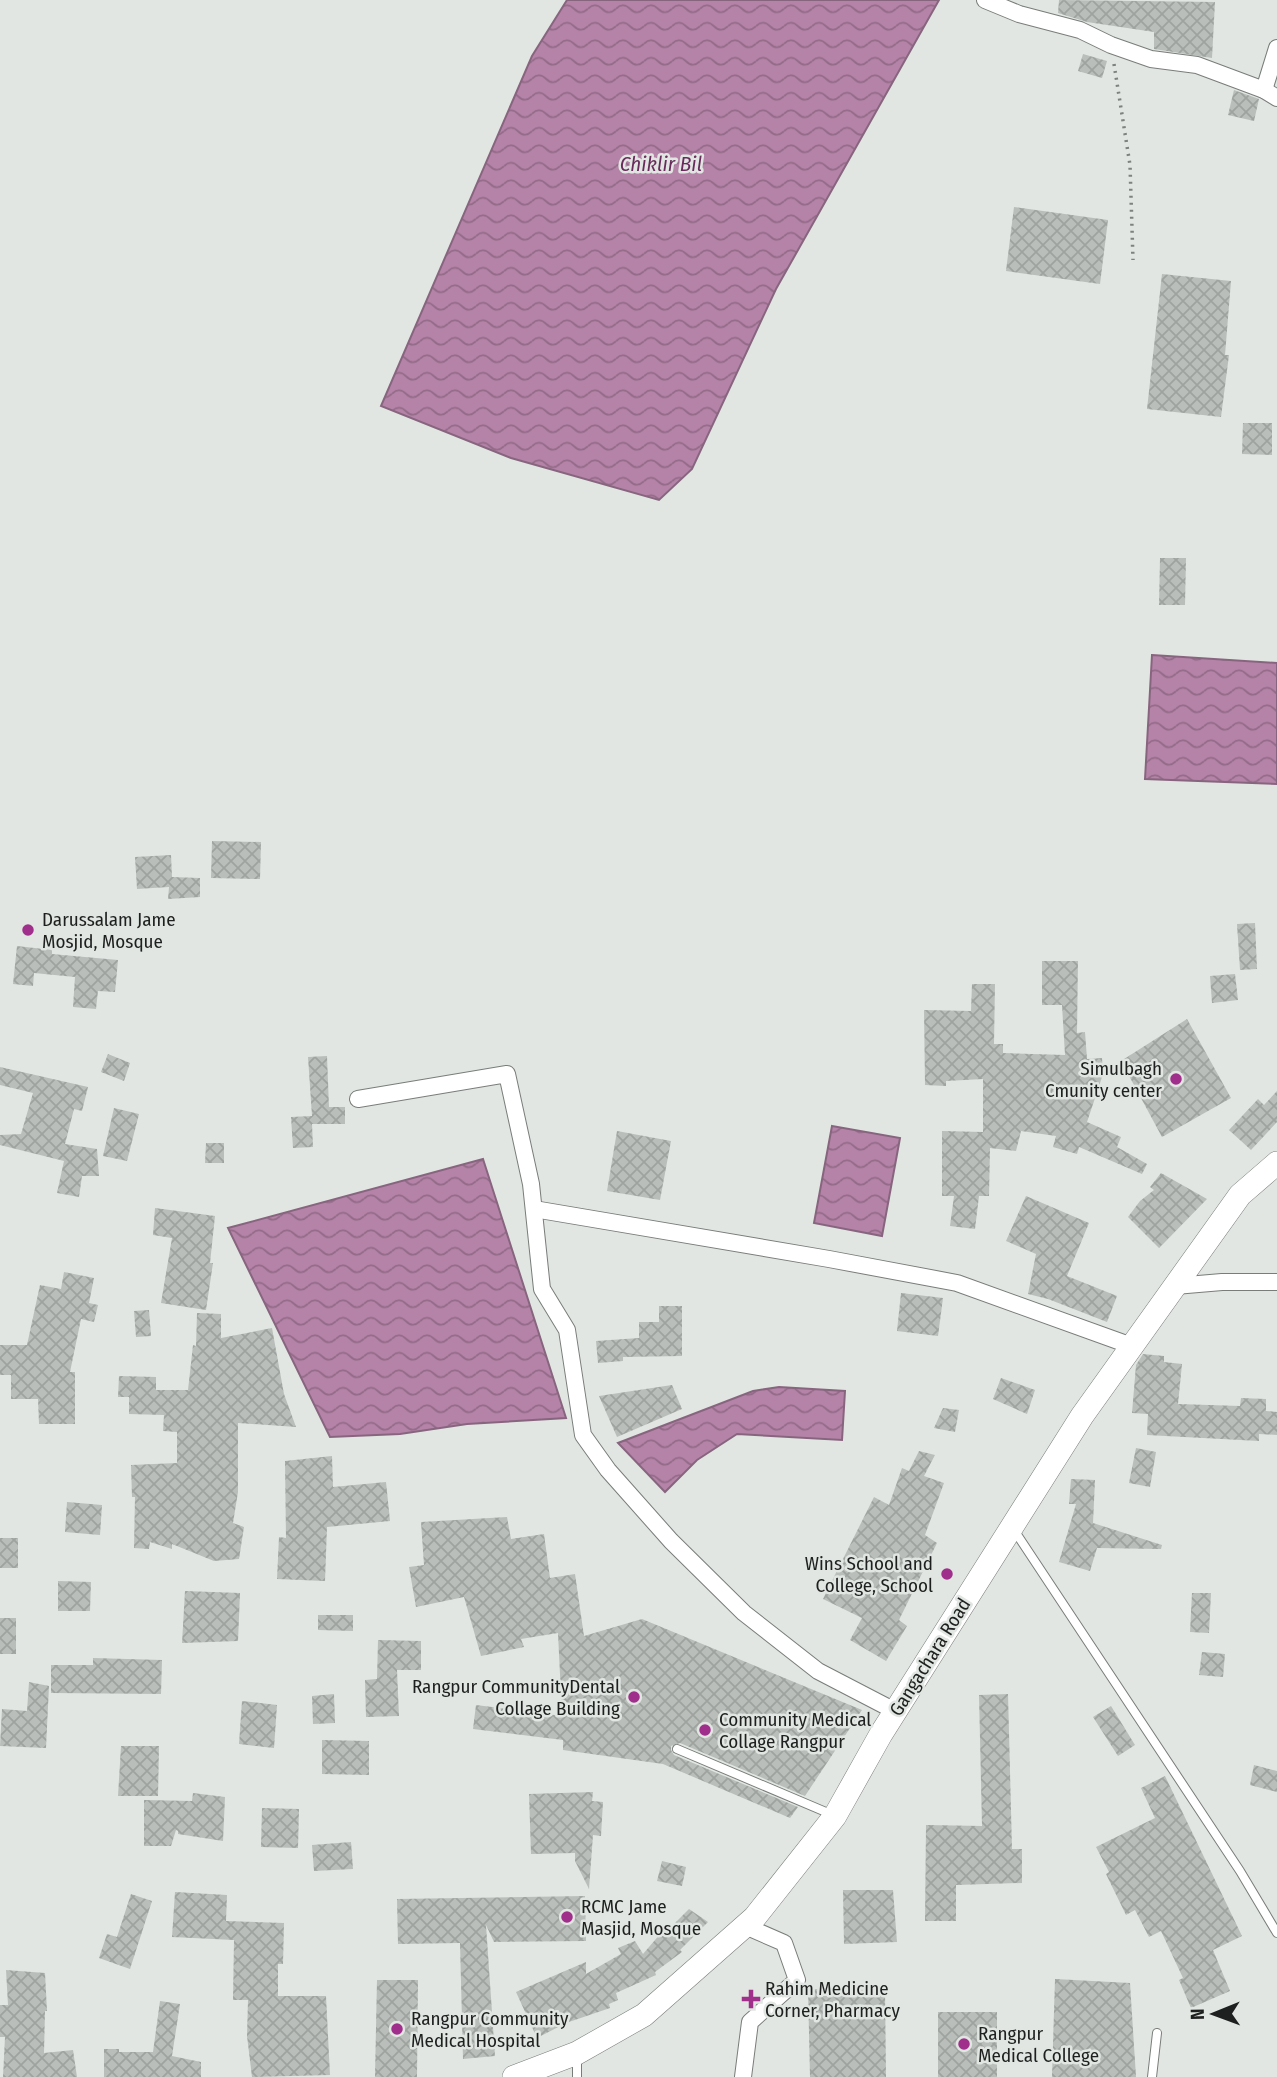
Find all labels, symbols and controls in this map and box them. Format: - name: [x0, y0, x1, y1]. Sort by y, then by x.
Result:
- water label: Chiklir Bil: [620, 151, 702, 177]
- place label: Darussalam Jame Mosjid, Mosque: [42, 908, 176, 953]
- marker: Darussalam Jame Mosjid, Mosque: [20, 922, 36, 938]
- place label: Simulbagh Cmunity center: [1045, 1057, 1162, 1102]
- marker: Simulbagh Cmunity center: [1168, 1071, 1184, 1087]
- place label: Wins School and College, School: [805, 1552, 933, 1597]
- marker: Wins School and College, School: [939, 1566, 955, 1582]
- street label: Gangachara Road: [885, 1594, 975, 1720]
- place label: Rangpur CommunityDental Collage Building: [412, 1675, 620, 1720]
- marker: Rangpur CommunityDental Collage Building: [626, 1689, 642, 1705]
- place label: Community Medical Collage Rangpur: [719, 1708, 871, 1753]
- marker: Community Medical Collage Rangpur: [697, 1722, 713, 1738]
- place label: RCMC Jame Masjid, Mosque: [581, 1895, 701, 1940]
- marker: RCMC Jame Masjid, Mosque: [559, 1909, 575, 1925]
- place label: Rahim Medicine Corner, Pharmacy: [765, 1977, 900, 2022]
- north arrow: [1179, 1979, 1249, 2049]
- marker: Rahim Medicine Corner, Pharmacy: [743, 1991, 759, 2007]
- place label: Rangpur Community Medical Hospital: [411, 2007, 569, 2052]
- text: N: [1186, 2008, 1209, 2020]
- marker: Rangpur Community Medical Hospital: [389, 2021, 405, 2037]
- place label: Rangpur Medical College: [978, 2022, 1099, 2067]
- marker: Rangpur Medical College: [956, 2036, 972, 2052]

